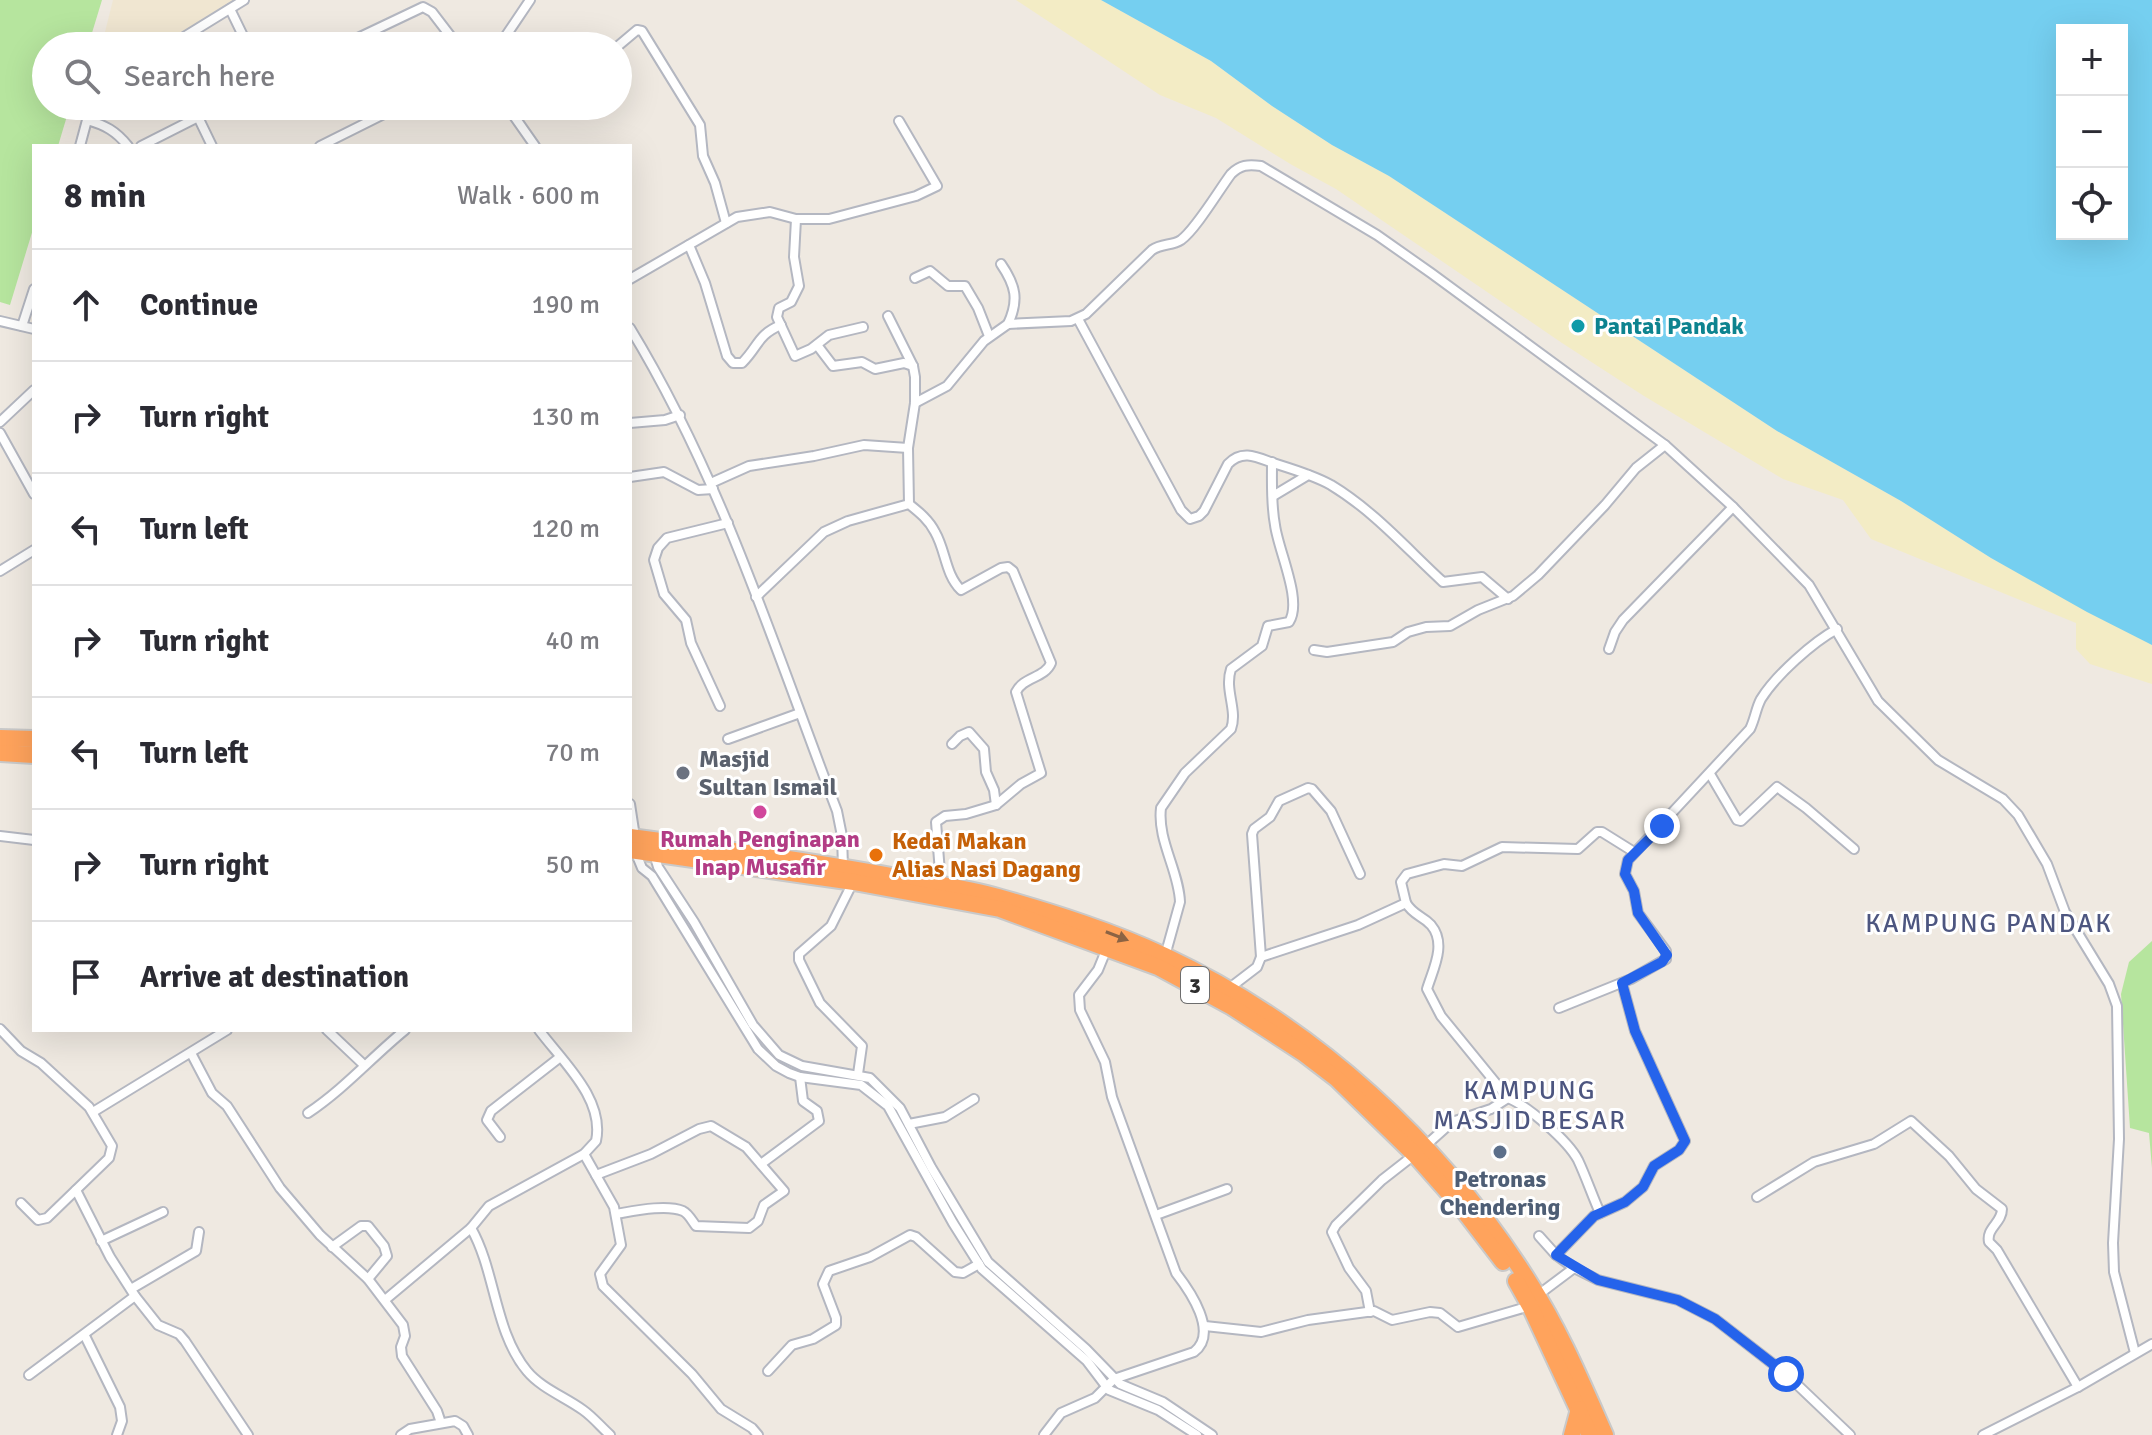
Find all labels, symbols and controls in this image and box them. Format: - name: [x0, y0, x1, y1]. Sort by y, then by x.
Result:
- map controls: [2056, 24, 2128, 240]
- button: +: [2056, 24, 2128, 96]
- search box: [32, 32, 632, 120]
- icon: search: [60, 54, 104, 98]
- text: Search here: [124, 58, 275, 95]
- button: −: [2056, 96, 2128, 168]
- button: locate: [2056, 168, 2128, 240]
- text: 8 min: [64, 175, 146, 217]
- text: Walk · 600 m: [457, 180, 600, 212]
- icon: ahead: [64, 283, 108, 327]
- text: Continue: [140, 287, 258, 324]
- text: 190 m: [531, 289, 600, 321]
- place label: Pantai Pandak: [1594, 311, 1744, 341]
- marker: Pantai Pandak: [1569, 317, 1587, 335]
- icon: right: [64, 395, 108, 439]
- text: Turn right: [140, 399, 269, 436]
- text: 130 m: [531, 401, 600, 433]
- icon: left: [64, 507, 108, 551]
- text: Turn left: [140, 511, 249, 548]
- text: 120 m: [531, 513, 600, 545]
- icon: right: [64, 619, 108, 663]
- text: Turn right: [140, 623, 269, 660]
- text: 40 m: [545, 625, 600, 657]
- icon: left: [64, 731, 108, 775]
- text: Turn left: [140, 735, 249, 772]
- text: 70 m: [545, 737, 600, 769]
- place label: Masjid Sultan Ismail: [699, 744, 838, 802]
- marker: Masjid Sultan Ismail: [674, 764, 692, 782]
- marker: Rumah Penginapan Inap Musafir: [751, 803, 769, 821]
- route end: [1644, 808, 1680, 844]
- place label: Rumah Penginapan Inap Musafir: [660, 824, 860, 882]
- place label: Kedai Makan Alias Nasi Dagang: [892, 826, 1081, 884]
- icon: right: [64, 843, 108, 887]
- marker: Kedai Makan Alias Nasi Dagang: [867, 846, 885, 864]
- text: Turn right: [140, 847, 269, 884]
- text: 50 m: [545, 849, 600, 881]
- district label: KAMPUNG PANDAK: [1865, 908, 2113, 940]
- one-way arrow: [1105, 930, 1129, 943]
- icon: arrive: [64, 955, 108, 999]
- text: Arrive at destination: [140, 959, 409, 996]
- road number: 3: [1181, 967, 1209, 1003]
- district label: KAMPUNG MASJID BESAR: [1433, 1075, 1627, 1137]
- marker: Petronas Chendering: [1491, 1143, 1509, 1161]
- place label: Petronas Chendering: [1440, 1164, 1560, 1222]
- route start: [1768, 1356, 1804, 1392]

